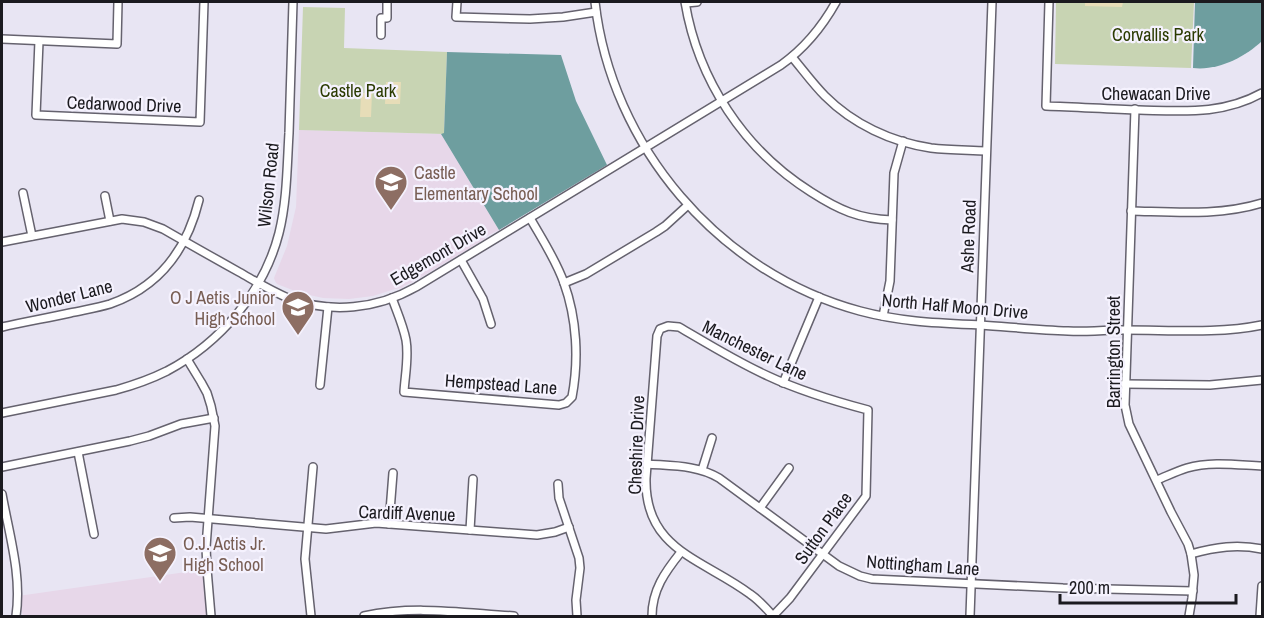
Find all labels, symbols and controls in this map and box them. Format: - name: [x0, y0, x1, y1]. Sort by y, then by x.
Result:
- park label: Corvallis Park: [1112, 22, 1205, 47]
- park label: Castle Park: [320, 78, 397, 103]
- street label: Chewacan Drive: [1101, 81, 1211, 106]
- street label: Cedarwood Drive: [66, 90, 182, 118]
- street label: Wilson Road: [251, 142, 285, 228]
- place label: Castle Elementary School: [414, 160, 538, 206]
- school or university icon: Castle Elementary School: [373, 164, 409, 211]
- street label: Ashe Road: [954, 199, 982, 274]
- street label: Edgemont Drive: [386, 217, 490, 291]
- street label: Wonder Lane: [23, 273, 115, 319]
- place label: O J Aetis Junior High School: [170, 285, 275, 331]
- street label: North Half Moon Drive: [881, 287, 1029, 325]
- school or university icon: O J Aetis Junior High School: [280, 289, 316, 336]
- street label: Barrington Street: [1101, 296, 1126, 408]
- street label: Manchester Lane: [698, 314, 812, 386]
- street label: Hempstead Lane: [444, 368, 558, 400]
- street label: Cheshire Drive: [622, 395, 650, 495]
- street label: Sutton Place: [788, 487, 858, 569]
- street label: Cardiff Avenue: [358, 499, 456, 527]
- place label: O.J. Actis Jr. High School: [183, 531, 266, 577]
- school or university icon: O.J. Actis Jr. High School: [142, 535, 178, 582]
- street label: Nottingham Lane: [866, 549, 980, 581]
- scale bar: [1060, 567, 1236, 605]
- text: 200 m: [1069, 575, 1110, 600]

